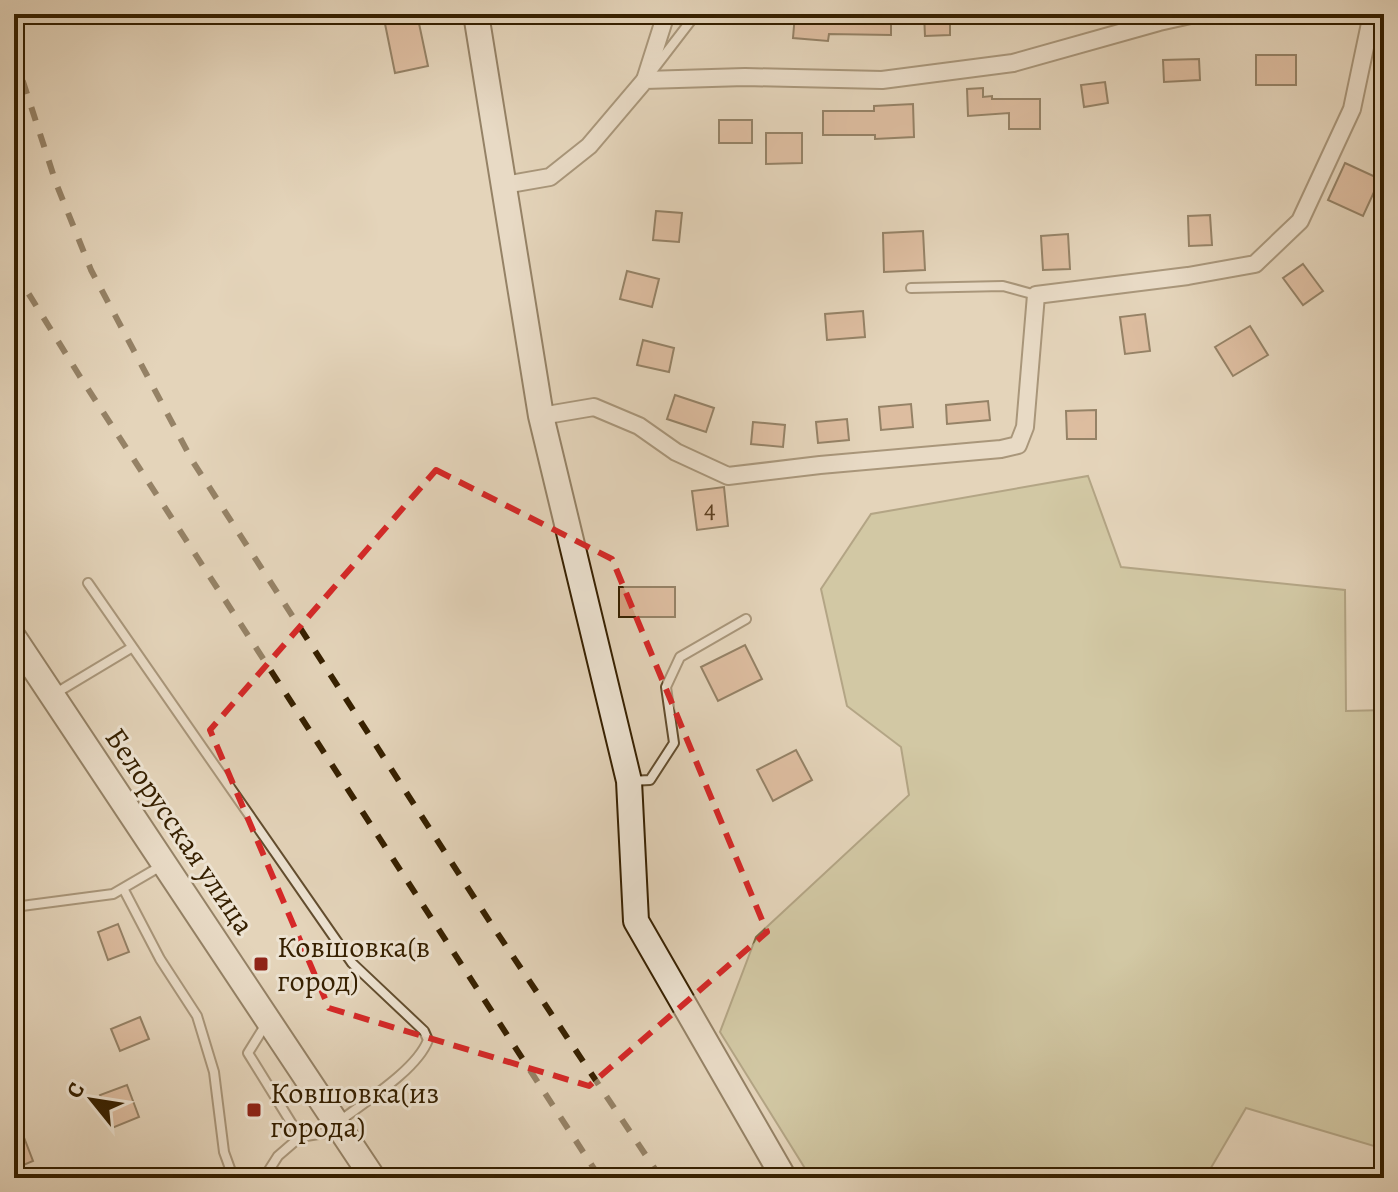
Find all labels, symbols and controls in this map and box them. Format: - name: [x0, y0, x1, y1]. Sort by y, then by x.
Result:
- house number: 4: [704, 492, 716, 527]
- street label: Белорусская улица: [96, 720, 264, 942]
- place label: Ковшовка(в город): [277, 927, 430, 1001]
- marker: Ковшовка(в город): [252, 955, 270, 973]
- north arrow: [52, 1060, 132, 1140]
- place label: Ковшовка(из города): [270, 1073, 439, 1147]
- text: С: [59, 1077, 92, 1104]
- marker: Ковшовка(из города): [245, 1101, 263, 1119]

